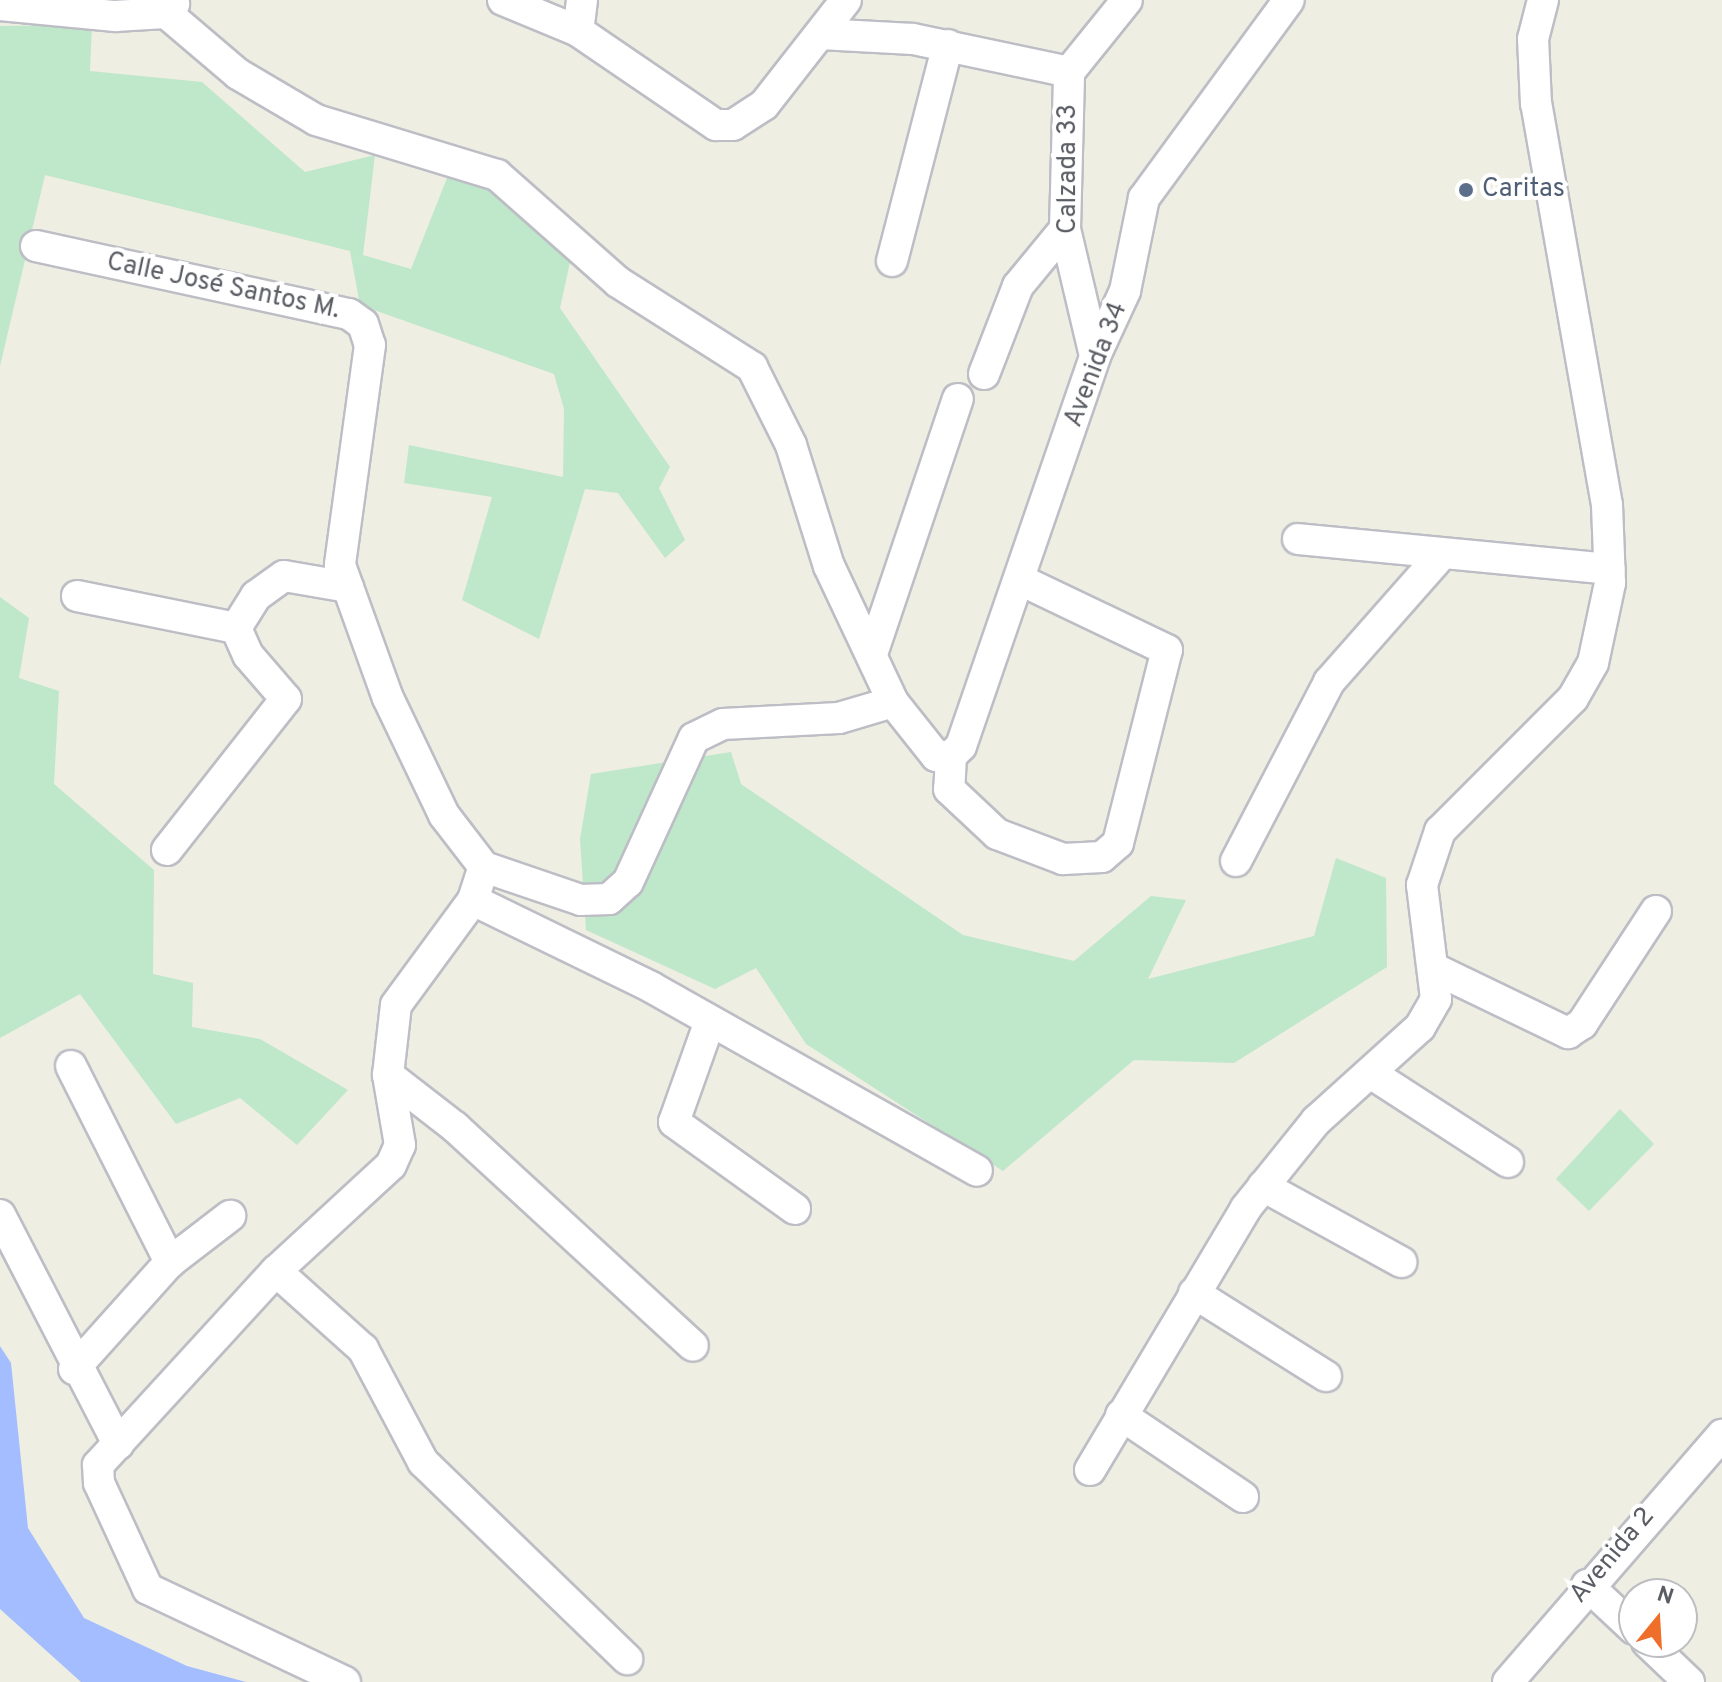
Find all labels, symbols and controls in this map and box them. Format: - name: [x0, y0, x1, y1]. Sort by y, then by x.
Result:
- street label: Calzada 33: [1053, 104, 1085, 234]
- place label: Caritas: [1482, 174, 1565, 206]
- marker: Caritas: [1457, 181, 1475, 199]
- street label: Calle José Santos M.: [104, 247, 342, 327]
- street label: Avenida 34: [1059, 298, 1135, 432]
- street label: Avenida 2: [1564, 1502, 1662, 1610]
- north arrow: [1618, 1578, 1698, 1658]
- text: N: [1653, 1581, 1677, 1612]

